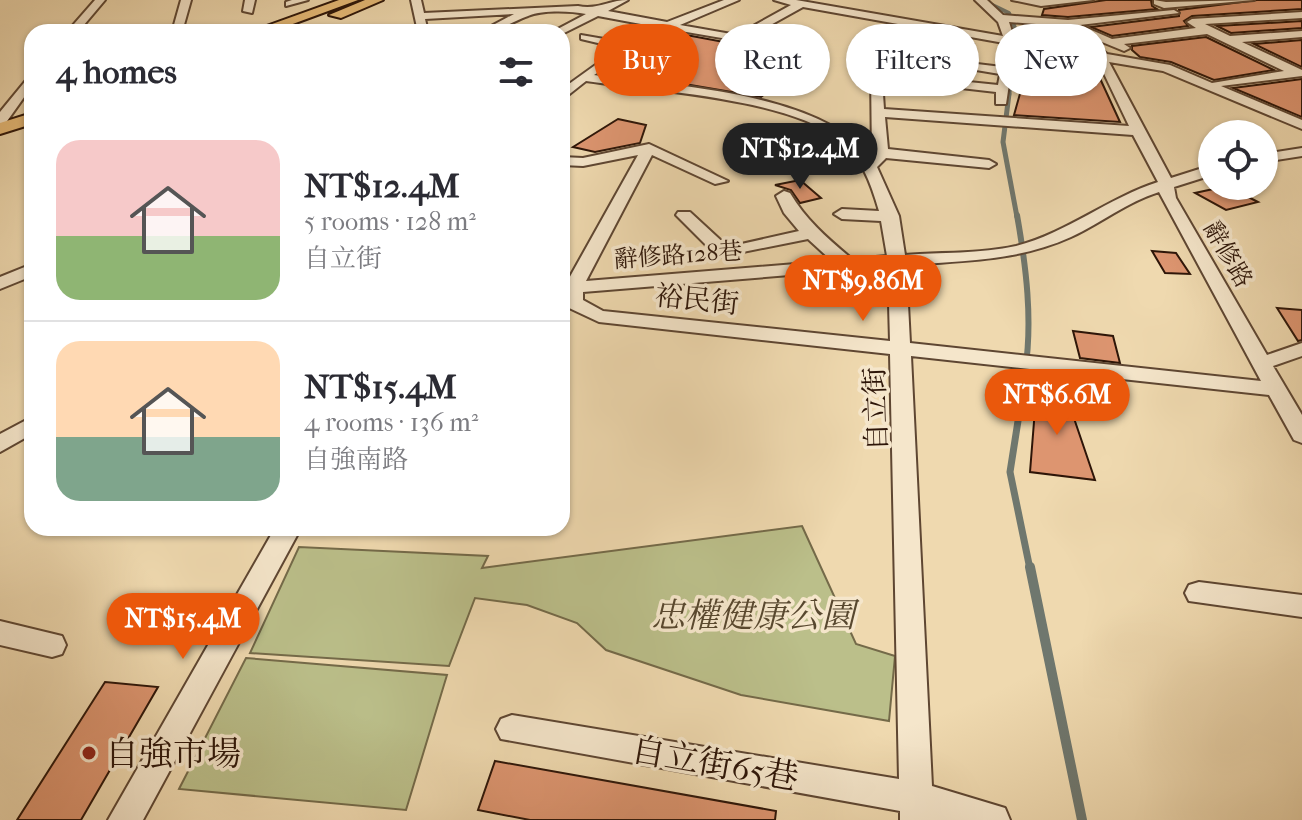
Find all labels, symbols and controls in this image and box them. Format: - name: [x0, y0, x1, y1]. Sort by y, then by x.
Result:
- chip: Buy: [594, 24, 699, 96]
- chip: Rent: [715, 24, 830, 96]
- chip: Filters: [846, 24, 979, 96]
- chip: New: [995, 24, 1107, 96]
- icon: filters: [494, 50, 538, 94]
- text: 4 homes: [56, 52, 177, 92]
- map controls: [1198, 120, 1278, 200]
- button: locate: [1198, 120, 1278, 200]
- pin: NT$12.4M: [717, 123, 883, 191]
- text: NT$12.4M: [740, 133, 860, 164]
- text: NT$12.4M: [304, 166, 460, 206]
- icon: home: [120, 172, 216, 268]
- text: 5 rooms · 128 m²: [304, 206, 476, 237]
- street label: 辭修路: [1198, 216, 1258, 292]
- street label: 辭修路128巷: [613, 237, 743, 273]
- text: 自立街: [304, 243, 382, 274]
- pin: NT$9.86M: [780, 255, 946, 323]
- text: NT$9.86M: [802, 265, 924, 296]
- street label: 裕民街: [653, 279, 740, 320]
- street label: 自立街: [858, 366, 893, 452]
- text: NT$15.4M: [304, 367, 457, 407]
- pin: NT$6.6M: [983, 369, 1131, 437]
- icon: home: [120, 373, 216, 469]
- text: NT$6.6M: [1003, 379, 1111, 410]
- text: 4 rooms · 136 m²: [304, 407, 478, 438]
- text: 自強南路: [304, 444, 408, 475]
- pin: NT$15.4M: [100, 593, 266, 661]
- park label: 忠權健康公園: [651, 596, 860, 636]
- text: NT$15.4M: [125, 603, 241, 634]
- street label: 自立街65巷: [628, 730, 802, 798]
- place label: 自強市場: [105, 734, 241, 774]
- marker: 自強市場: [80, 744, 98, 762]

